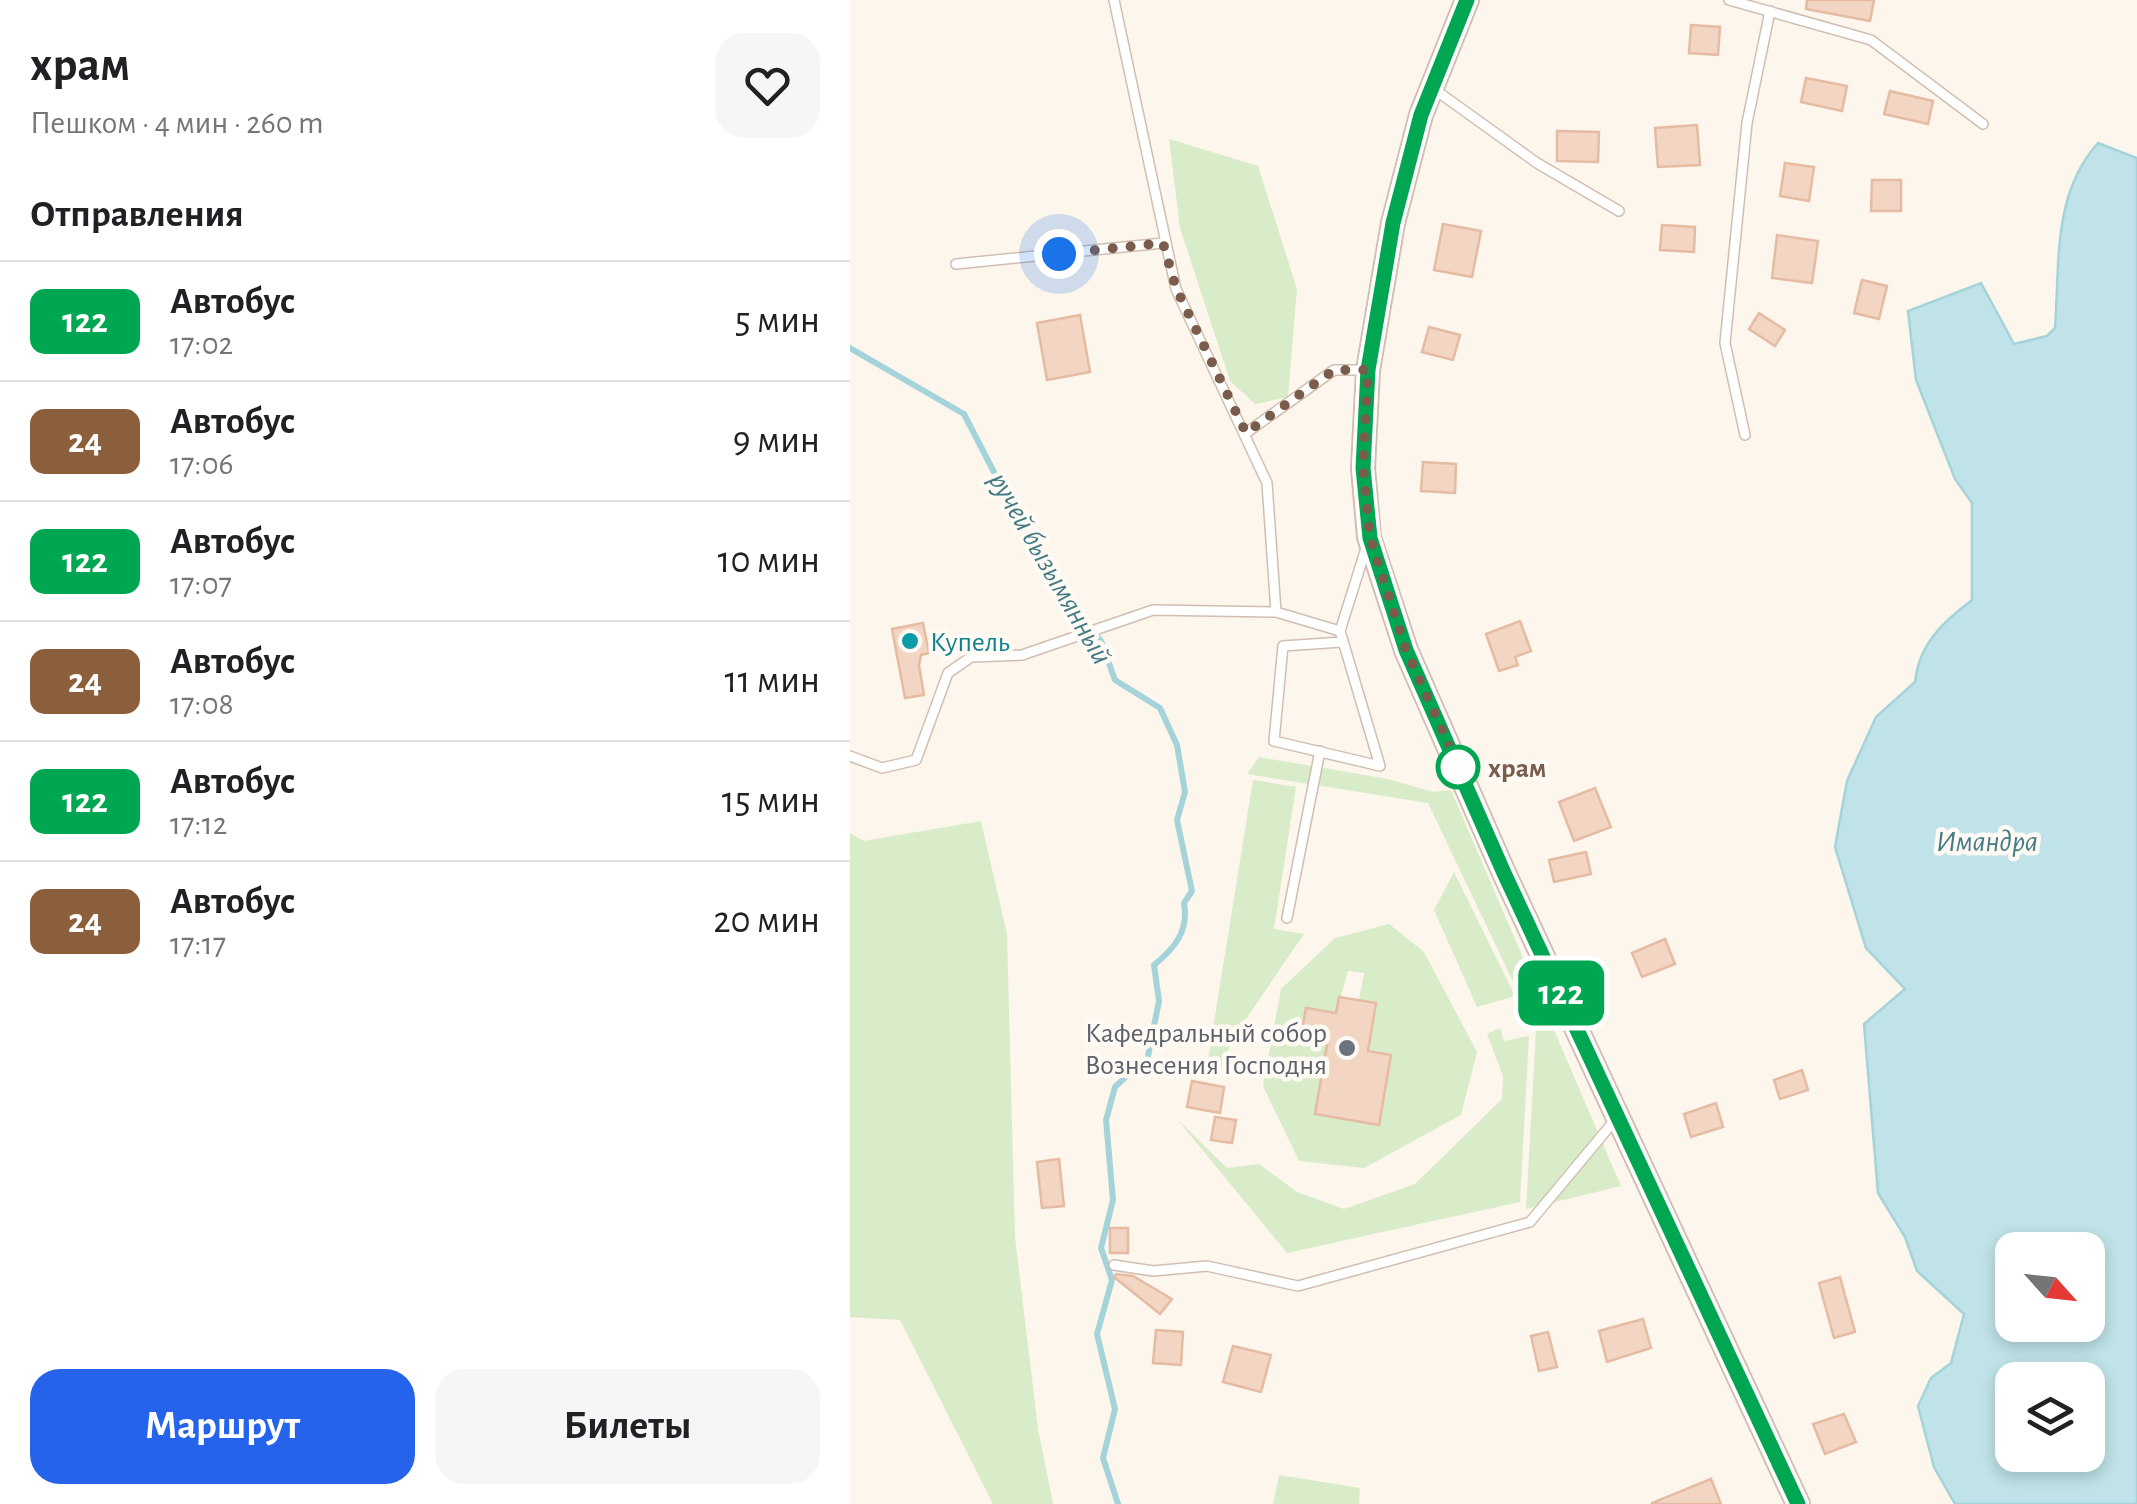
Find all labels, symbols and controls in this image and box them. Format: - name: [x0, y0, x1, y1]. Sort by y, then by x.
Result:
- button: heart: [715, 33, 820, 138]
- text: храм: [30, 42, 130, 90]
- text: Пешком · 4 мин · 260 m: [30, 107, 324, 139]
- text: Отправления: [30, 196, 244, 234]
- your location: [1034, 229, 1084, 279]
- text: Автобус: [170, 283, 295, 321]
- text: 5 мин: [735, 302, 820, 340]
- text: 122: [62, 304, 108, 339]
- text: 17:02: [170, 328, 233, 360]
- text: Автобус: [170, 403, 295, 441]
- text: 9 мин: [733, 422, 820, 460]
- text: 24: [68, 424, 102, 459]
- text: 17:06: [170, 448, 234, 480]
- water label: ручей бызымянный: [983, 467, 1117, 670]
- text: Автобус: [170, 523, 295, 561]
- text: 10 мин: [717, 542, 820, 580]
- text: 122: [62, 544, 108, 579]
- text: 17:07: [170, 568, 232, 600]
- place label: Купель: [930, 629, 1010, 657]
- marker: Купель: [899, 630, 921, 652]
- text: Автобус: [170, 643, 295, 681]
- text: 11 мин: [724, 662, 820, 700]
- text: 24: [68, 664, 102, 699]
- text: 17:08: [170, 688, 234, 720]
- marker: храм: [1437, 746, 1479, 788]
- place label: храм: [1488, 755, 1546, 783]
- text: Автобус: [170, 763, 295, 801]
- text: 15 мин: [722, 782, 820, 820]
- text: 122: [62, 784, 108, 819]
- text: 17:12: [170, 808, 227, 840]
- water label: Имандра: [1936, 827, 2038, 857]
- text: Автобус: [170, 883, 295, 921]
- text: 20 мин: [713, 902, 820, 940]
- text: 24: [68, 904, 102, 939]
- text: 17:17: [170, 928, 226, 960]
- line badge: 122: [1504, 960, 1618, 1026]
- text: 122: [1538, 976, 1584, 1011]
- place label: Кафедральный собор Вознесения Господня: [1085, 1020, 1327, 1080]
- marker: Кафедральный собор Вознесения Господня: [1336, 1037, 1358, 1059]
- north arrow: [1995, 1232, 2105, 1342]
- map controls: [1995, 1232, 2105, 1472]
- button: layers: [1995, 1362, 2105, 1472]
- button: Маршрут: [30, 1369, 415, 1484]
- button: Билеты: [435, 1369, 820, 1484]

